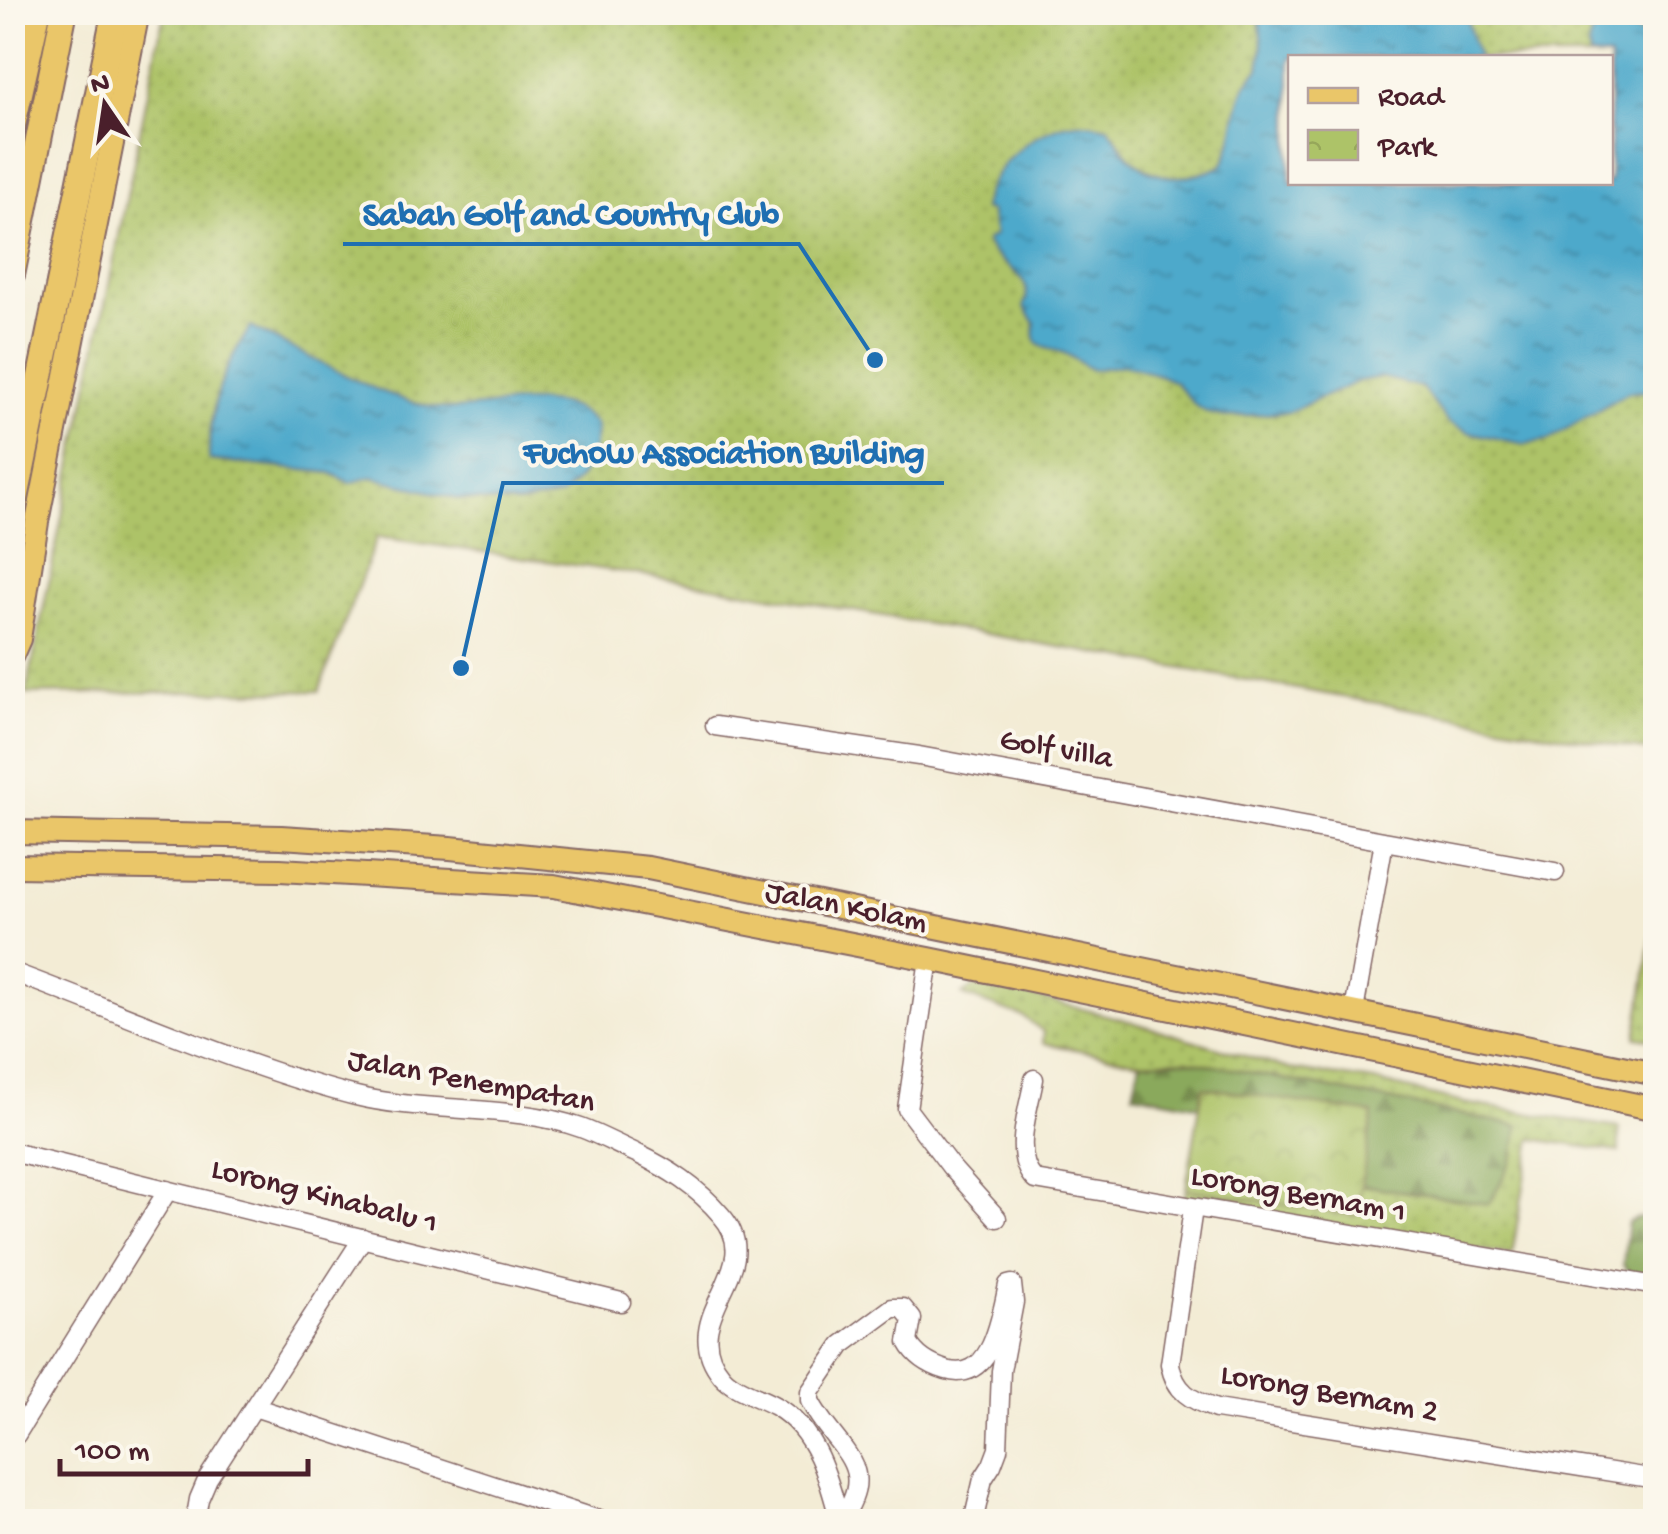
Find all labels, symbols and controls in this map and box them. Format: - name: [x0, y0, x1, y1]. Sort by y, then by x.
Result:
- north arrow: [55, 55, 155, 155]
- legend: [1288, 55, 1613, 185]
- text: N: [88, 67, 113, 103]
- text: Road: [1378, 82, 1446, 117]
- text: Park: [1377, 132, 1438, 167]
- callout: Sabah Golf and Country Club: [343, 179, 799, 244]
- text: Sabah Golf and Country Club: [363, 197, 780, 238]
- callout: Fuchow Association Building: [503, 418, 944, 483]
- text: Fuchow Association Building: [522, 435, 925, 476]
- street label: Golf villa: [997, 722, 1117, 780]
- street label: Jalan Kolam: [762, 875, 930, 943]
- street label: Jalan Penempatan: [344, 1043, 598, 1123]
- street label: Lorong Kinabalu 1: [207, 1152, 441, 1244]
- street label: Lorong Bernam 1: [1188, 1158, 1408, 1234]
- street label: Lorong Bernam 2: [1217, 1357, 1441, 1433]
- scale bar: [60, 1414, 308, 1476]
- text: 100 m: [74, 1436, 150, 1471]

